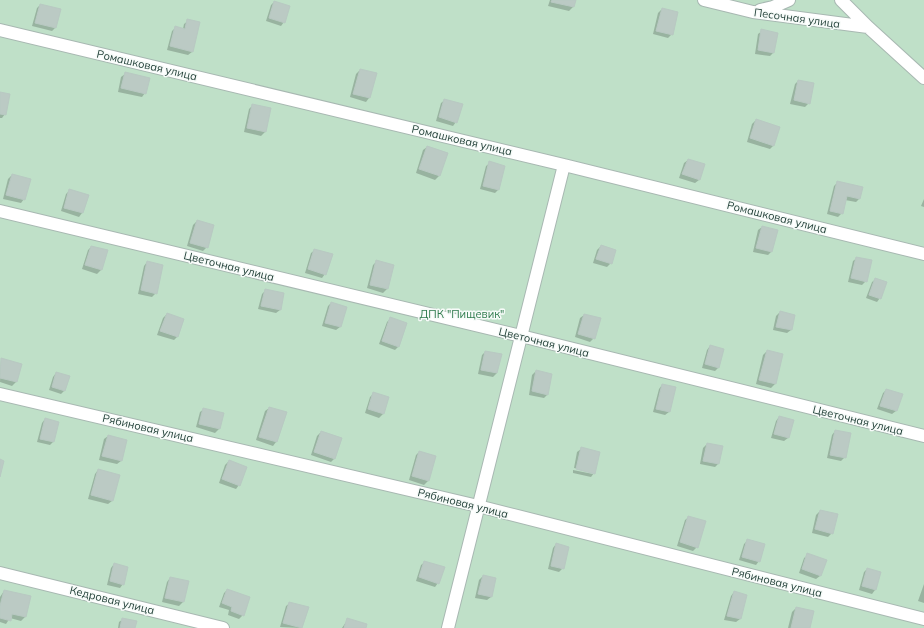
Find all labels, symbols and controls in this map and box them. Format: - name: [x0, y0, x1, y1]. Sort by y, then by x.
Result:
- street label: Песочная улица: [753, 5, 841, 31]
- street label: Ромашковая улица: [95, 47, 199, 83]
- street label: Ромашковая улица: [410, 122, 514, 158]
- street label: Ромашковая улица: [726, 198, 828, 236]
- street label: Цветочная улица: [182, 248, 276, 284]
- park label: ДПК "Пищевик": [420, 307, 504, 321]
- street label: Цветочная улица: [497, 324, 591, 360]
- street label: Цветочная улица: [811, 402, 905, 438]
- street label: Рябиновая улица: [101, 411, 195, 445]
- street label: Рябиновая улица: [416, 485, 510, 521]
- street label: Рябиновая улица: [730, 564, 824, 600]
- street label: Кедровая улица: [68, 583, 156, 617]

